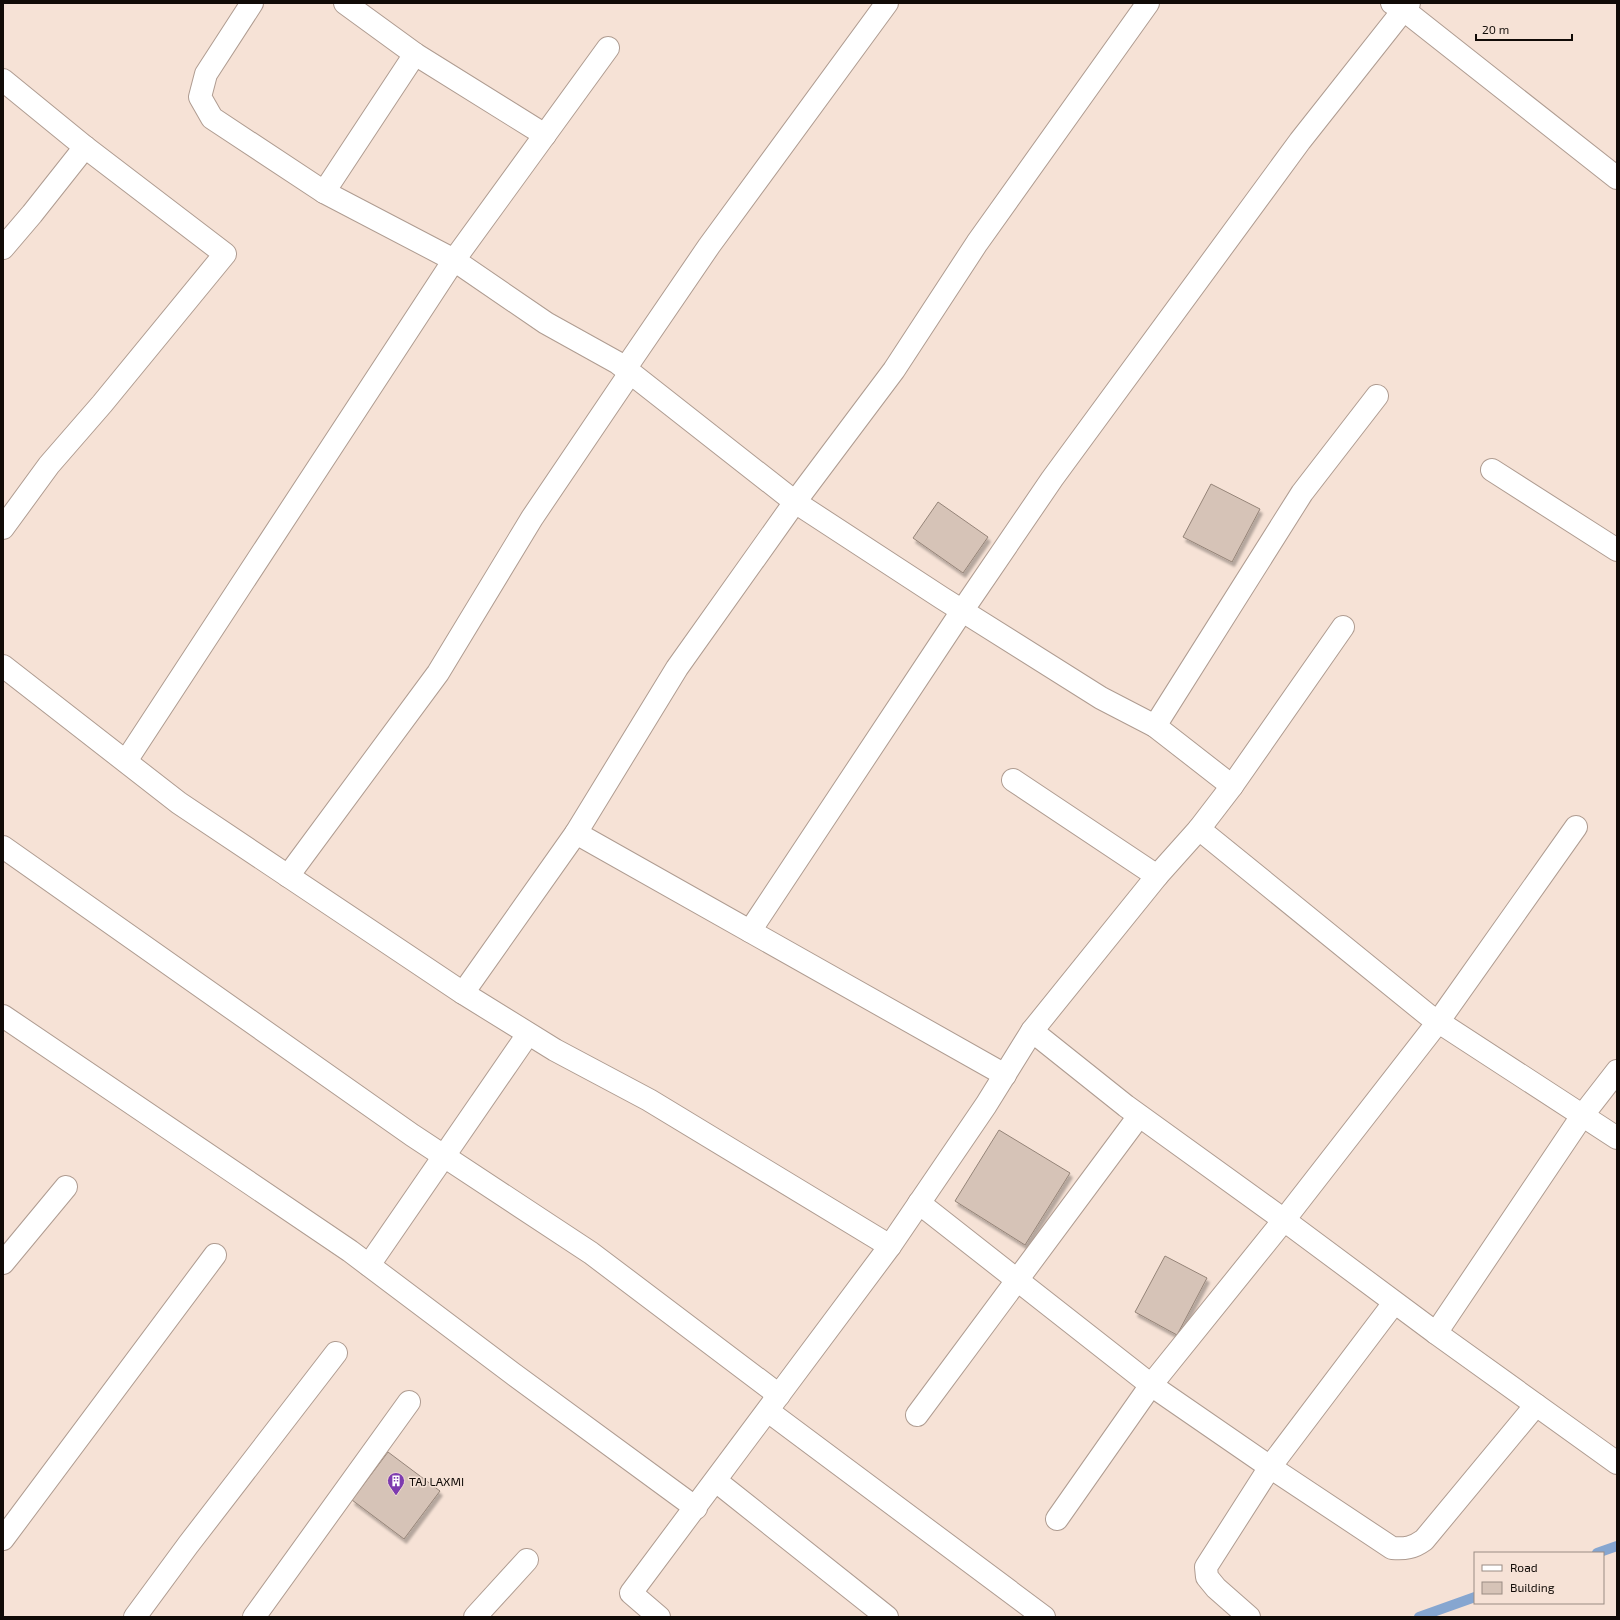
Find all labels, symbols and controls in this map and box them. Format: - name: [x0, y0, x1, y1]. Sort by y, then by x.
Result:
- scale bar: [1476, 16, 1572, 42]
- text: 20 m: [1482, 22, 1509, 36]
- building icon: TAJ LAXMI: [386, 1471, 406, 1496]
- place label: TAJ LAXMI: [409, 1474, 464, 1488]
- legend: [1474, 1552, 1604, 1604]
- text: Road: [1510, 1560, 1538, 1574]
- text: Building: [1510, 1580, 1555, 1594]

